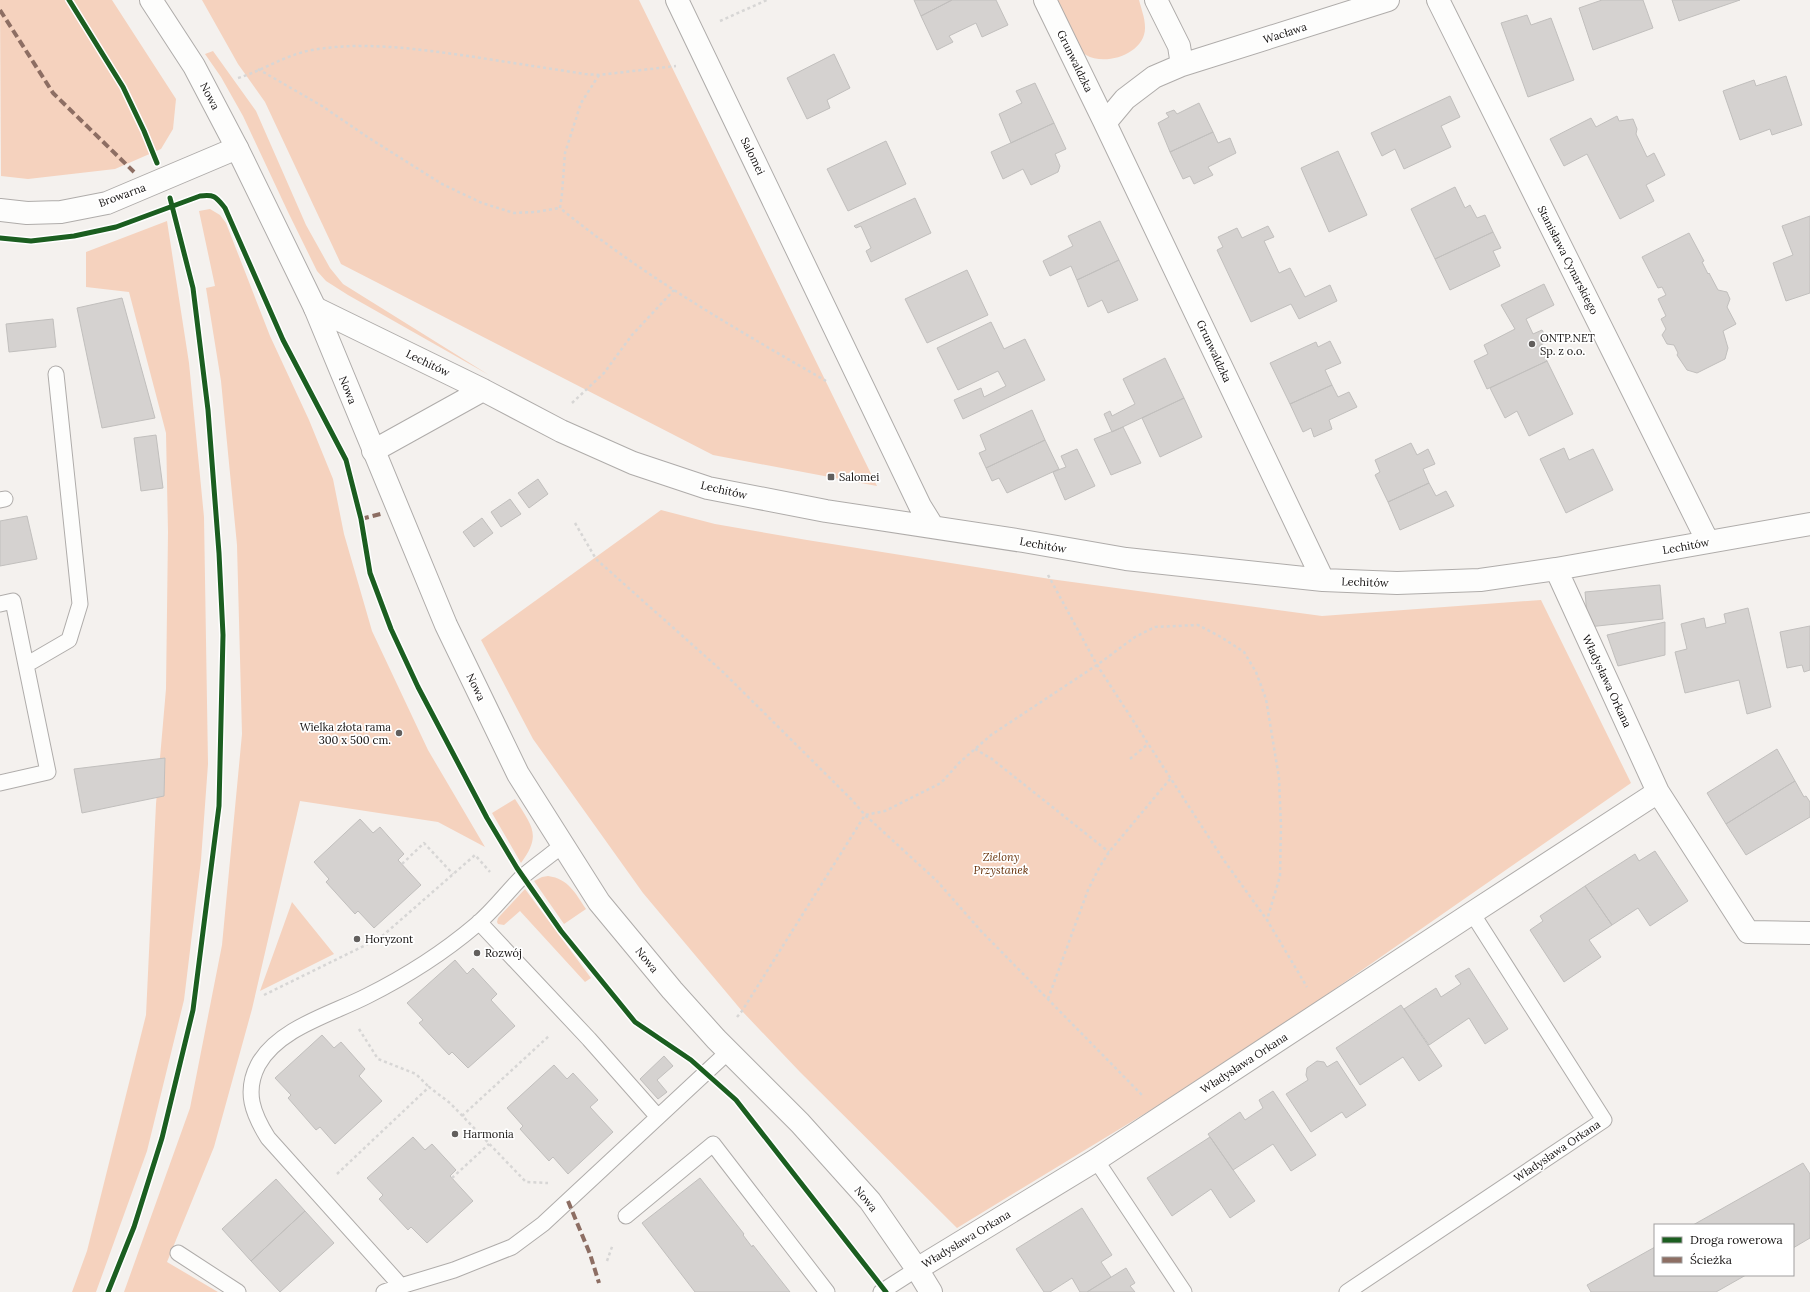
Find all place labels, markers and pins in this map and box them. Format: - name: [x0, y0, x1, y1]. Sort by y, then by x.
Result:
- place label: ONTP.NET Sp. z o.o.: [1540, 331, 1595, 358]
- marker: ONTP.NET Sp. z o.o.: [1527, 339, 1537, 349]
- place label: Salomei: [839, 470, 879, 484]
- marker: Salomei: [826, 472, 836, 482]
- place label: Wielka złota rama 300 x 500 cm.: [300, 720, 391, 747]
- marker: Wielka złota rama 300 x 500 cm.: [394, 728, 404, 738]
- place label: Horyzont: [365, 932, 414, 946]
- marker: Horyzont: [352, 934, 362, 944]
- place label: Rozwój: [485, 946, 522, 960]
- marker: Rozwój: [472, 948, 482, 958]
- place label: Harmonia: [463, 1127, 514, 1141]
- marker: Harmonia: [450, 1129, 460, 1139]

